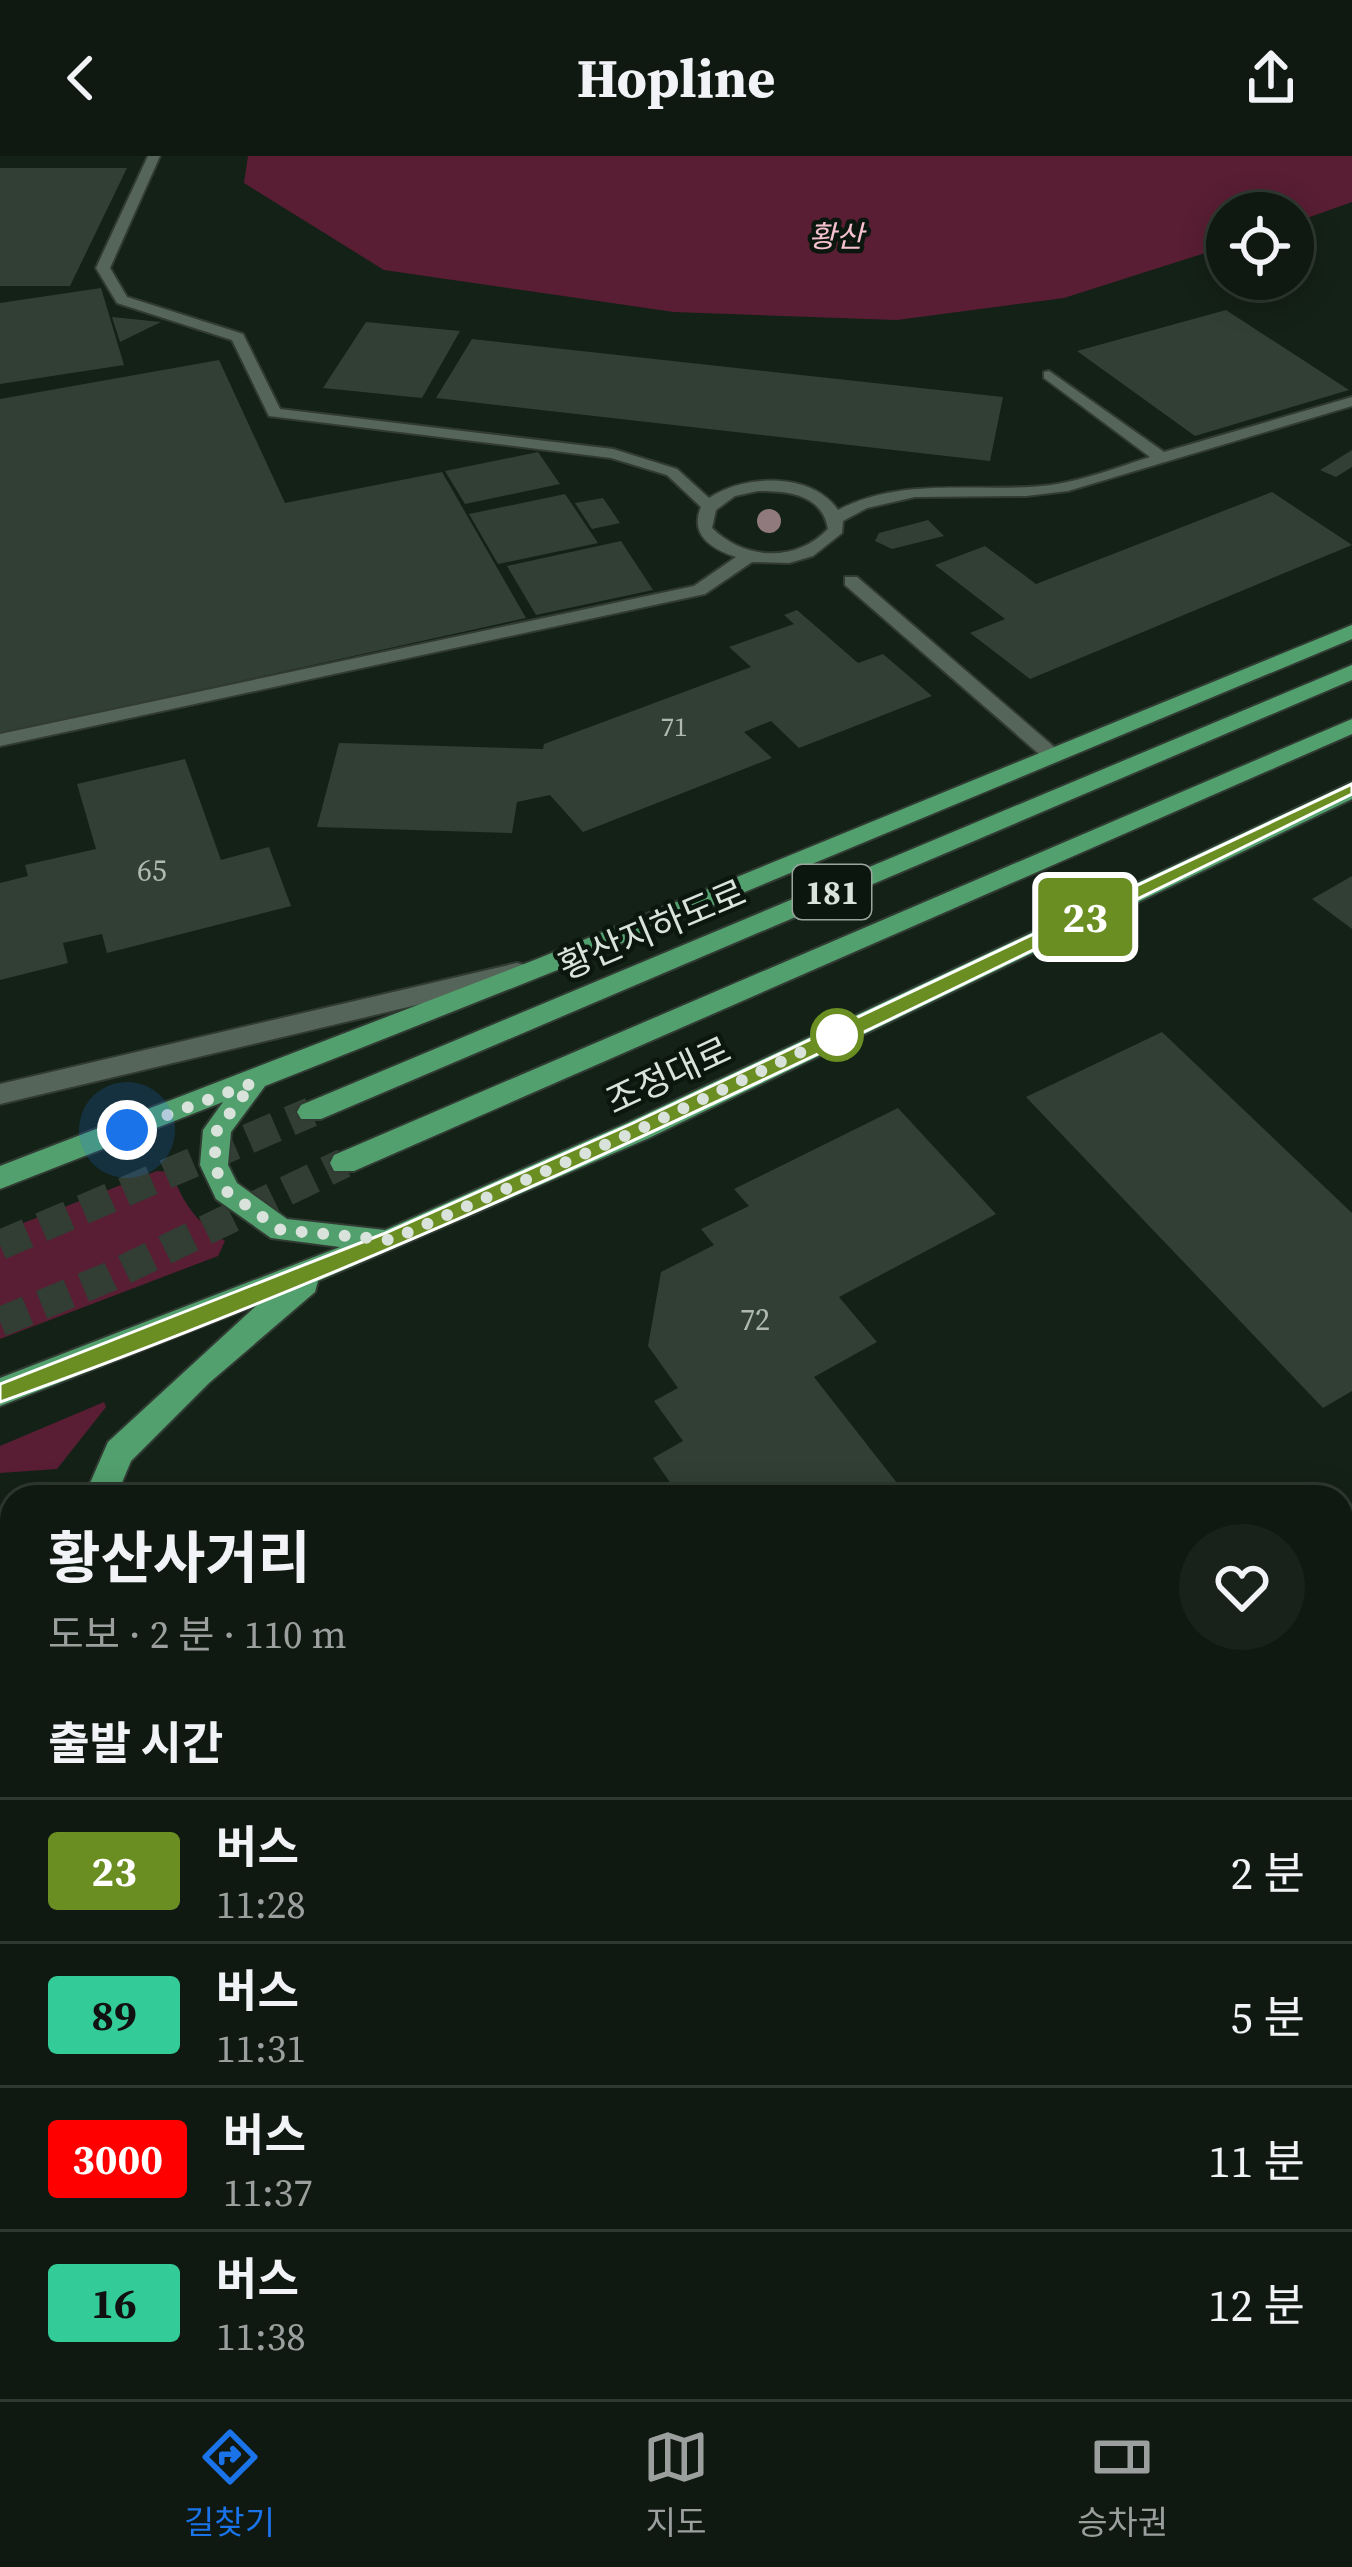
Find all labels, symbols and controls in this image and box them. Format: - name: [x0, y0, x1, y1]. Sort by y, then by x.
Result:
- text: Hopline: [577, 41, 775, 115]
- icon: back: [48, 45, 114, 111]
- icon: share: [1238, 45, 1304, 111]
- map controls: [1206, 192, 1314, 300]
- button: locate: [1206, 192, 1314, 300]
- park label: 황산: [808, 216, 867, 257]
- house number: 71: [661, 708, 688, 745]
- house number: 65: [137, 850, 167, 891]
- road number: 181: [793, 865, 871, 919]
- street label: 황산지하도로: [551, 868, 753, 991]
- line badge: 23: [1031, 878, 1139, 956]
- text: 23: [1062, 888, 1108, 946]
- unlabelled marker: [812, 1010, 862, 1060]
- street label: 조정대로: [598, 1025, 739, 1126]
- your location: [97, 1100, 157, 1160]
- house number: 72: [740, 1299, 770, 1340]
- text: 황산사거리: [48, 1519, 310, 1597]
- button: heart: [1179, 1524, 1305, 1650]
- text: 도보 · 2 분 · 110 m: [48, 1608, 347, 1661]
- text: 출발 시간: [48, 1712, 223, 1774]
- text: 버스: [216, 1816, 299, 1878]
- text: 23: [91, 1842, 137, 1900]
- text: 2 분: [1231, 1842, 1305, 1904]
- text: 11:28: [216, 1878, 306, 1931]
- text: 버스: [216, 1960, 299, 2022]
- text: 89: [91, 1986, 137, 2044]
- text: 5 분: [1231, 1986, 1305, 2048]
- text: 11:31: [216, 2022, 306, 2075]
- text: 버스: [223, 2104, 306, 2166]
- text: 3000: [72, 2130, 163, 2188]
- text: 11 분: [1208, 2130, 1305, 2192]
- text: 11:37: [223, 2166, 313, 2219]
- text: 버스: [216, 2248, 299, 2310]
- text: 16: [91, 2274, 137, 2332]
- text: 12 분: [1208, 2274, 1305, 2336]
- text: 11:38: [216, 2310, 306, 2363]
- tab: 길찾기: [184, 2424, 275, 2545]
- tab: 지도: [643, 2424, 709, 2545]
- tab: 승차권: [1077, 2424, 1168, 2545]

